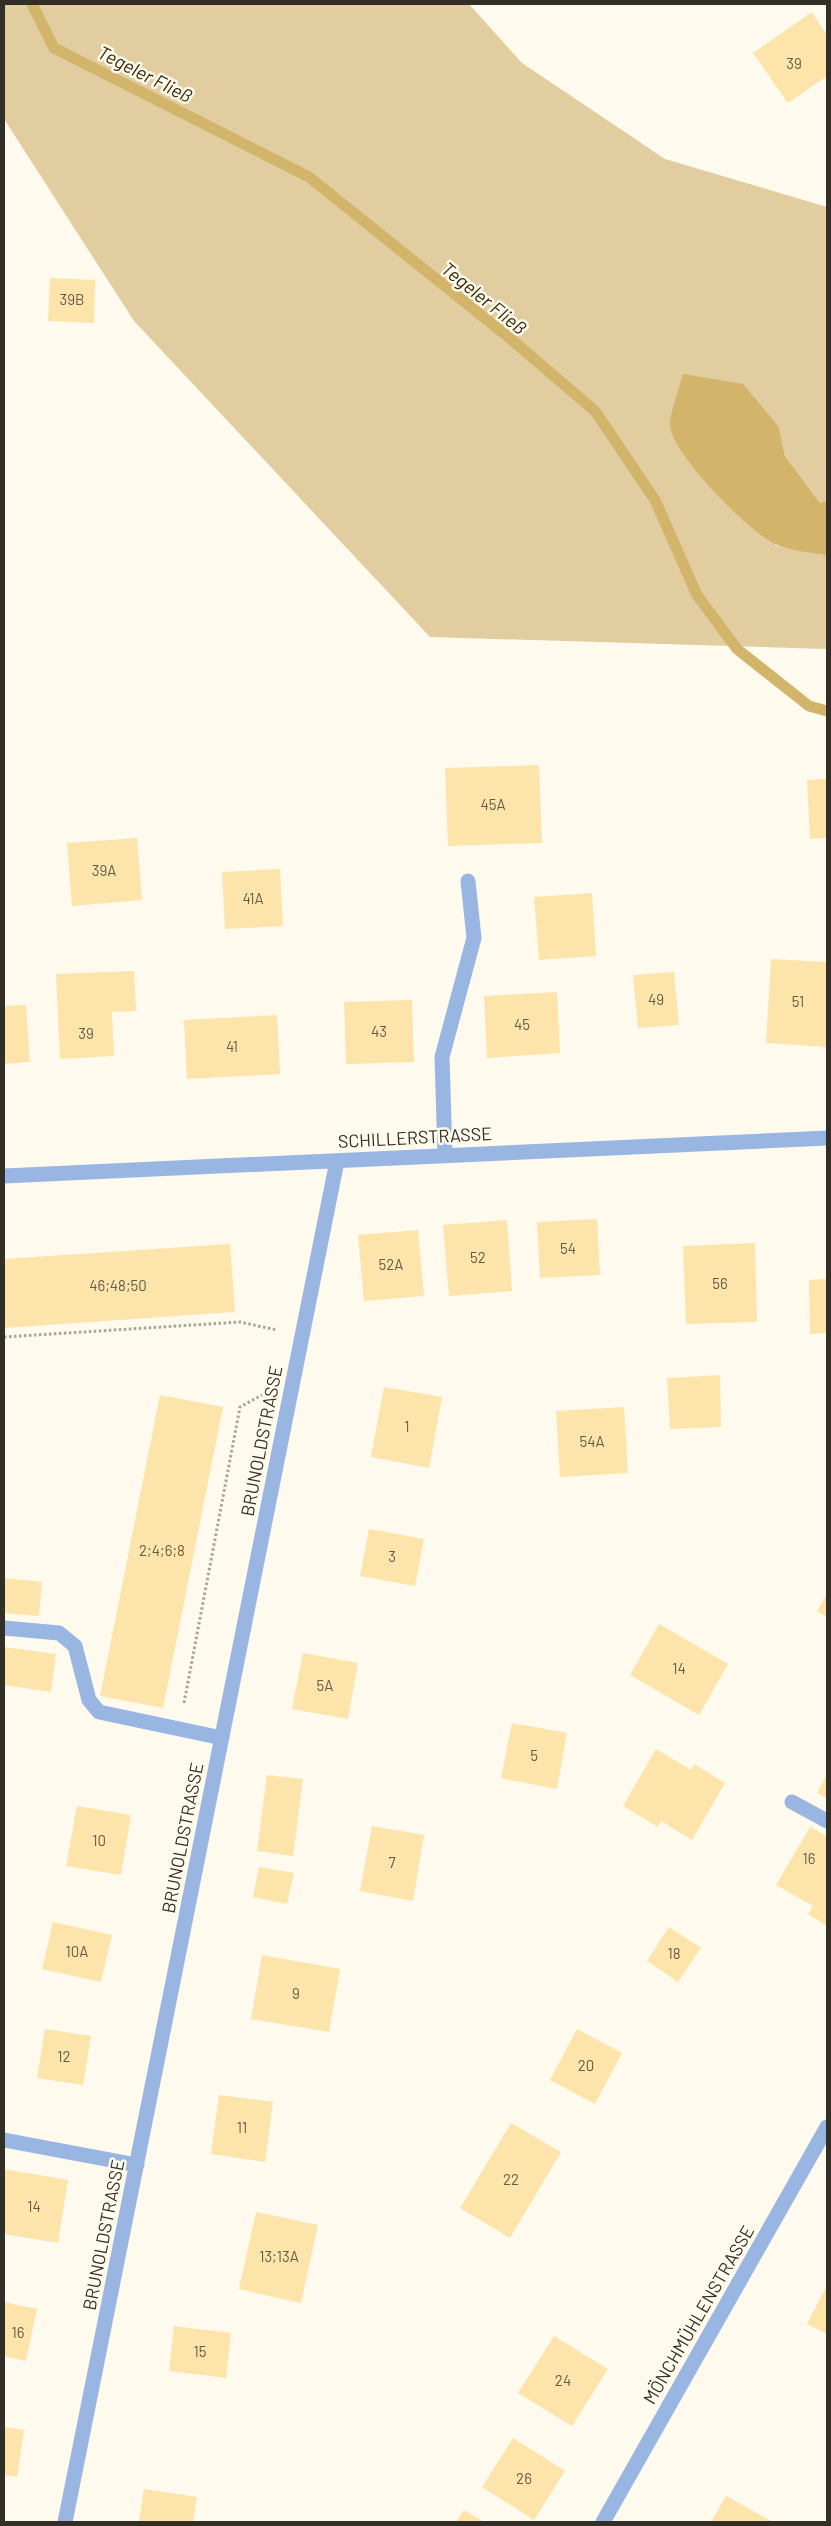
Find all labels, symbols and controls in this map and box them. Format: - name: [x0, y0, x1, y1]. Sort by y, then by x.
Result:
- water label: Tegeler Fließ: [94, 40, 196, 107]
- house number: 39: [786, 54, 802, 72]
- water label: Tegeler Fließ: [437, 256, 531, 339]
- house number: 39B: [60, 290, 84, 308]
- house number: 45A: [480, 795, 506, 813]
- house number: 39A: [92, 861, 116, 879]
- house number: 41A: [242, 889, 264, 907]
- house number: 49: [648, 990, 664, 1008]
- house number: 51: [792, 992, 804, 1010]
- house number: 45: [514, 1015, 530, 1033]
- house number: 43: [371, 1022, 387, 1040]
- house number: 39: [78, 1024, 94, 1042]
- house number: 41: [226, 1037, 238, 1055]
- street label: SCHILLERSTRASSE: [337, 1122, 493, 1152]
- house number: 54: [560, 1239, 576, 1257]
- house number: 52: [470, 1248, 486, 1266]
- house number: 52A: [379, 1255, 403, 1273]
- house number: 56: [712, 1274, 728, 1292]
- house number: 46;48;50: [89, 1276, 147, 1294]
- street label: BRUNOLDSTRASSE: [236, 1364, 286, 1518]
- house number: 1: [404, 1417, 410, 1435]
- house number: 54A: [579, 1432, 605, 1450]
- house number: 2;4;6;8: [139, 1541, 185, 1559]
- house number: 3: [388, 1547, 396, 1565]
- house number: 14: [672, 1659, 686, 1677]
- house number: 5A: [317, 1676, 333, 1694]
- house number: 5: [530, 1746, 538, 1764]
- street label: BRUNOLDSTRASSE: [157, 1761, 207, 1915]
- house number: 10: [92, 1831, 106, 1849]
- house number: 16: [803, 1849, 815, 1867]
- house number: 7: [388, 1853, 396, 1871]
- house number: 10A: [66, 1942, 88, 1960]
- house number: 18: [667, 1944, 681, 1962]
- house number: 9: [292, 1984, 300, 2002]
- house number: 12: [57, 2047, 71, 2065]
- house number: 20: [578, 2056, 594, 2074]
- house number: 11: [237, 2118, 247, 2136]
- street label: BRUNOLDSTRASSE: [78, 2158, 128, 2312]
- house number: 22: [503, 2170, 519, 2188]
- house number: 14: [27, 2197, 41, 2215]
- street label: MÖNCHMÜHLENSTRASSE: [638, 2221, 758, 2408]
- house number: 13;13A: [259, 2247, 299, 2265]
- house number: 16: [12, 2323, 24, 2341]
- house number: 15: [194, 2342, 206, 2360]
- house number: 24: [555, 2371, 571, 2389]
- house number: 26: [516, 2469, 532, 2487]

